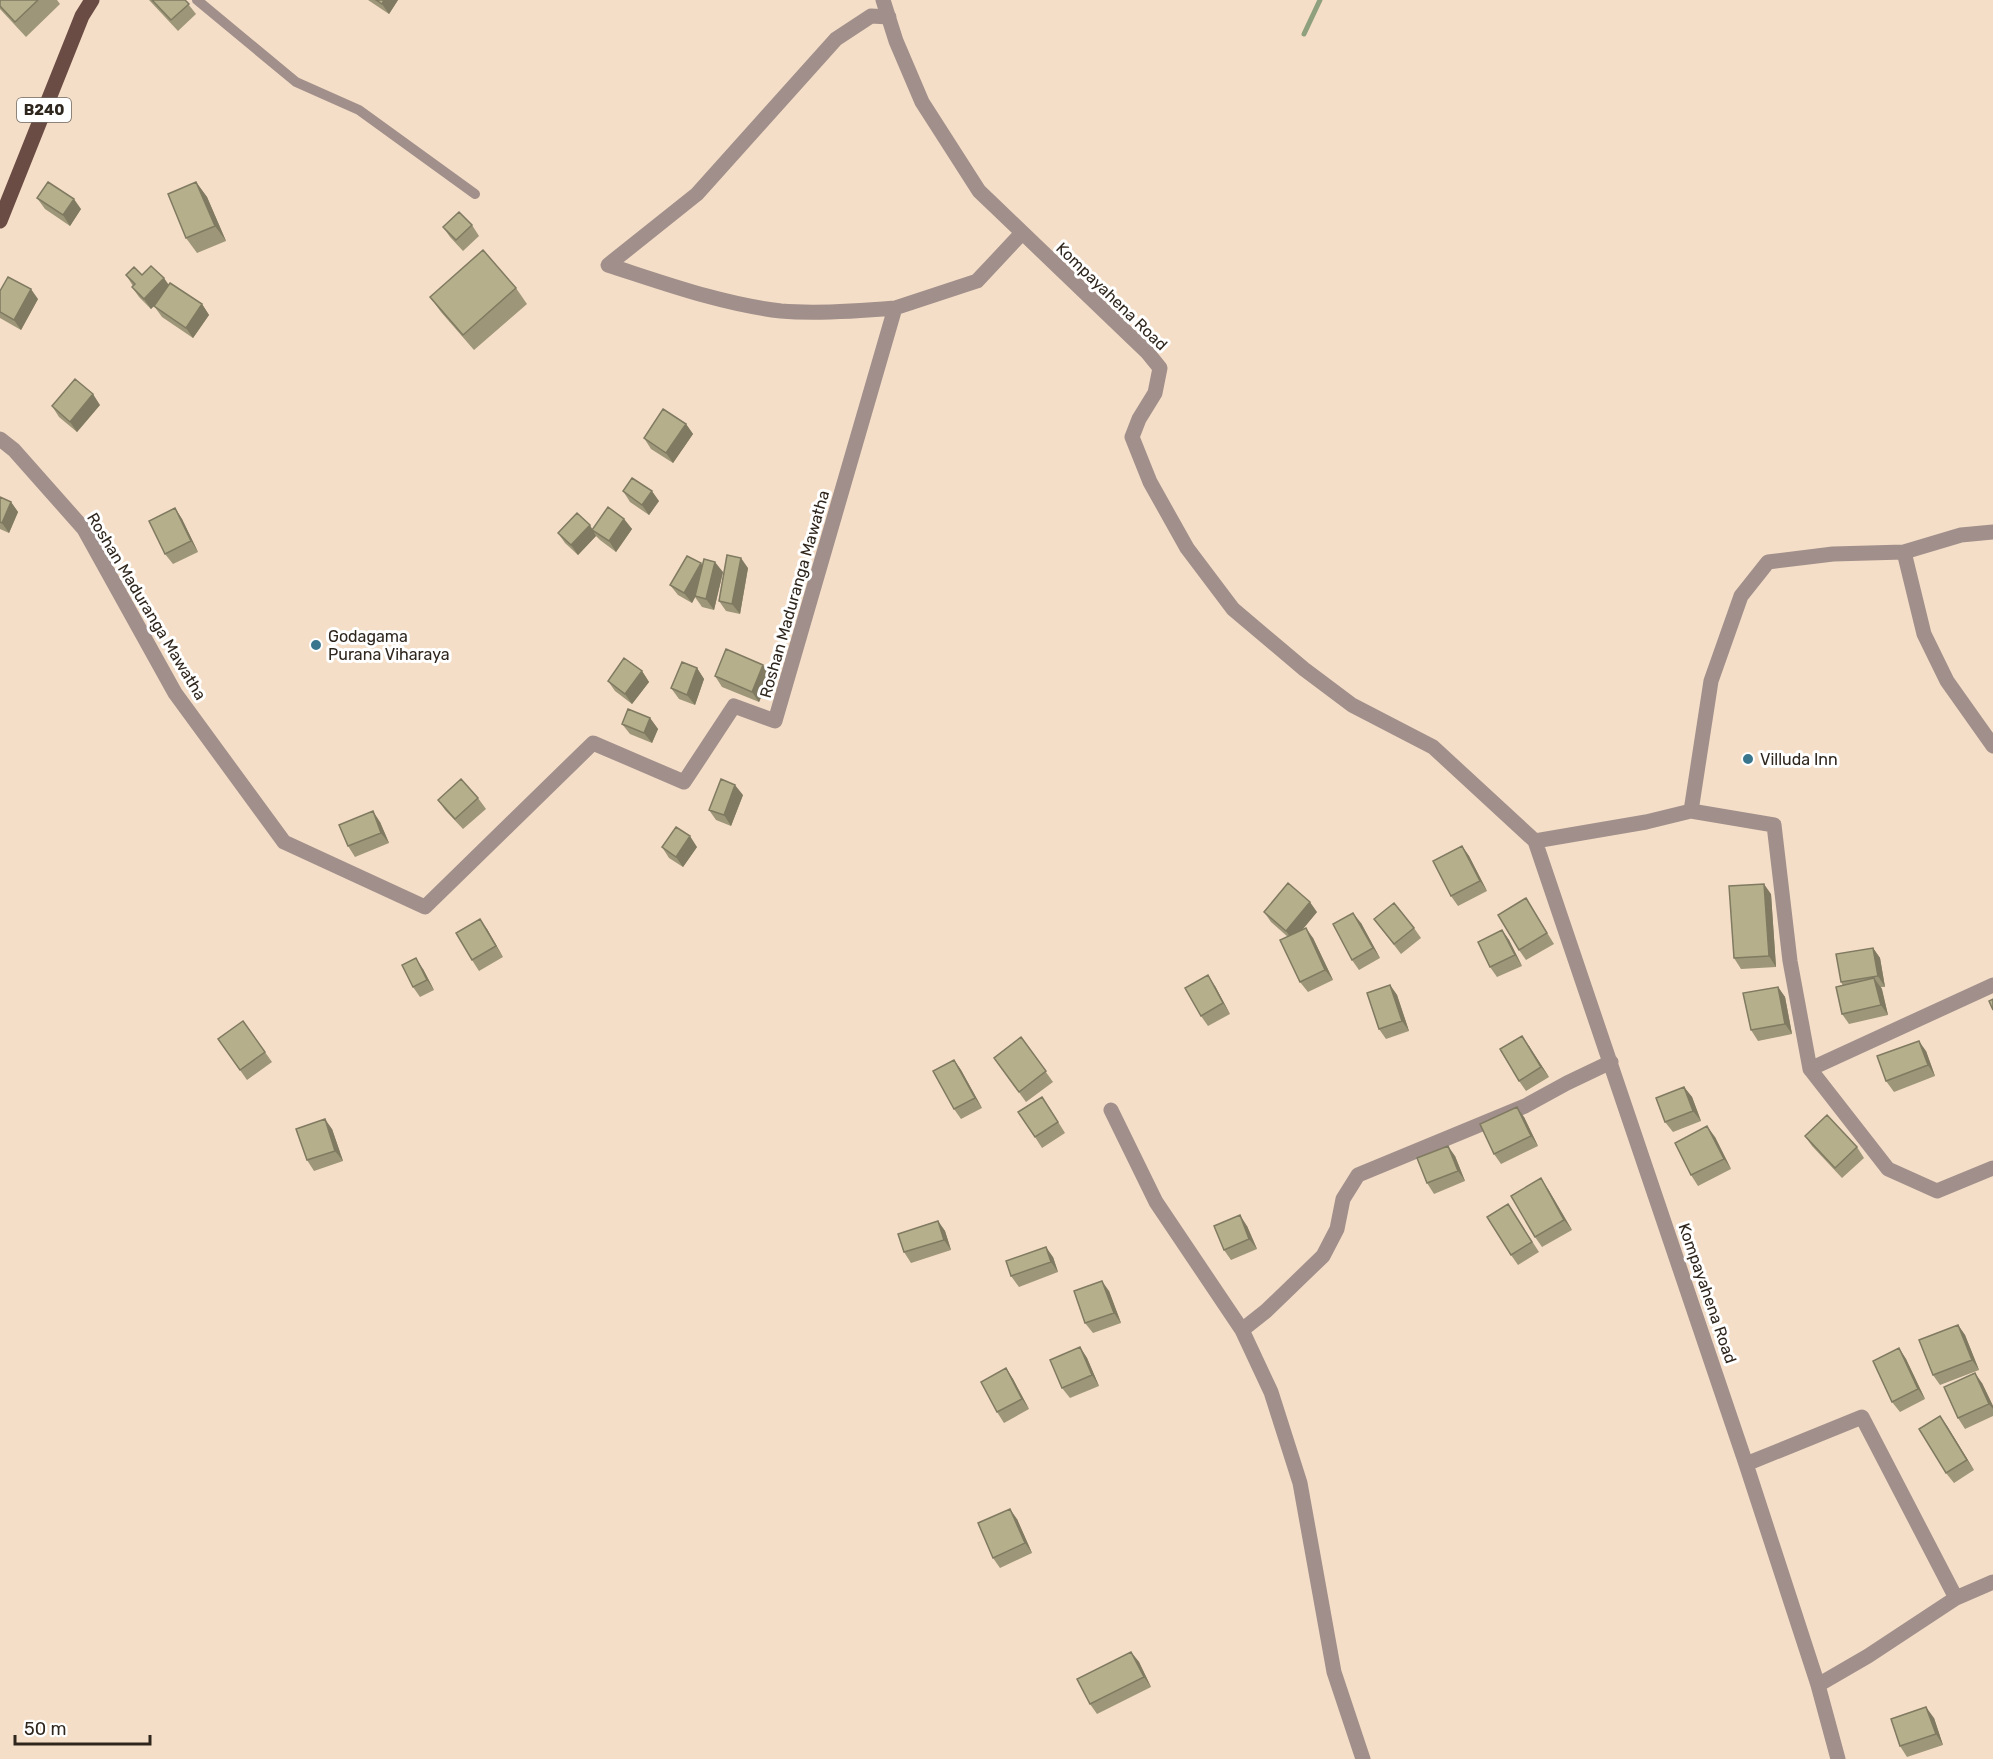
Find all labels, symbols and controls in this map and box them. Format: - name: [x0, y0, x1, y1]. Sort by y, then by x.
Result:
- road number: B240: [17, 98, 71, 122]
- street label: Kompayahena Road: [1052, 238, 1171, 354]
- street label: Roshan Maduranga Mawatha: [756, 488, 833, 700]
- street label: Roshan Maduranga Mawatha: [83, 509, 210, 703]
- place label: Godagama Purana Viharaya: [328, 627, 450, 664]
- marker: Godagama Purana Viharaya: [309, 638, 323, 652]
- place label: Villuda Inn: [1760, 750, 1838, 769]
- marker: Villuda Inn: [1741, 752, 1755, 766]
- street label: Kompayahena Road: [1675, 1220, 1740, 1366]
- scale bar: [15, 1708, 150, 1746]
- text: 50 m: [24, 1718, 67, 1740]

